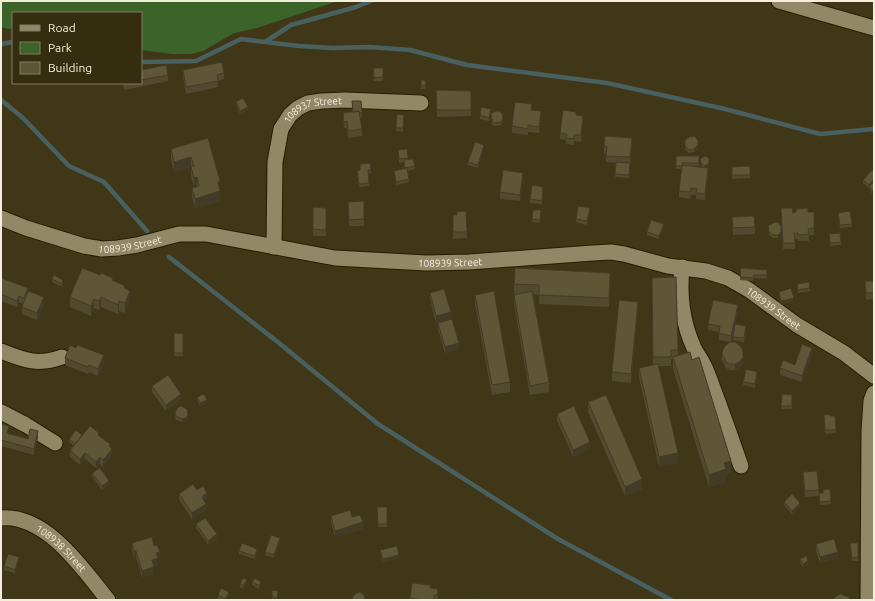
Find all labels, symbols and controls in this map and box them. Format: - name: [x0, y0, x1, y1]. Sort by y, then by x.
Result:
- legend: [12, 12, 142, 84]
- text: Road: [48, 21, 76, 34]
- text: Park: [48, 41, 72, 54]
- text: Building: [48, 61, 92, 74]
- street label: 108937 Street: [281, 95, 342, 125]
- street label: 108939 Street: [97, 233, 163, 255]
- street label: 108939 Street: [418, 256, 483, 269]
- street label: 108939 Street: [744, 285, 802, 331]
- street label: 108938 Street: [34, 522, 89, 574]

